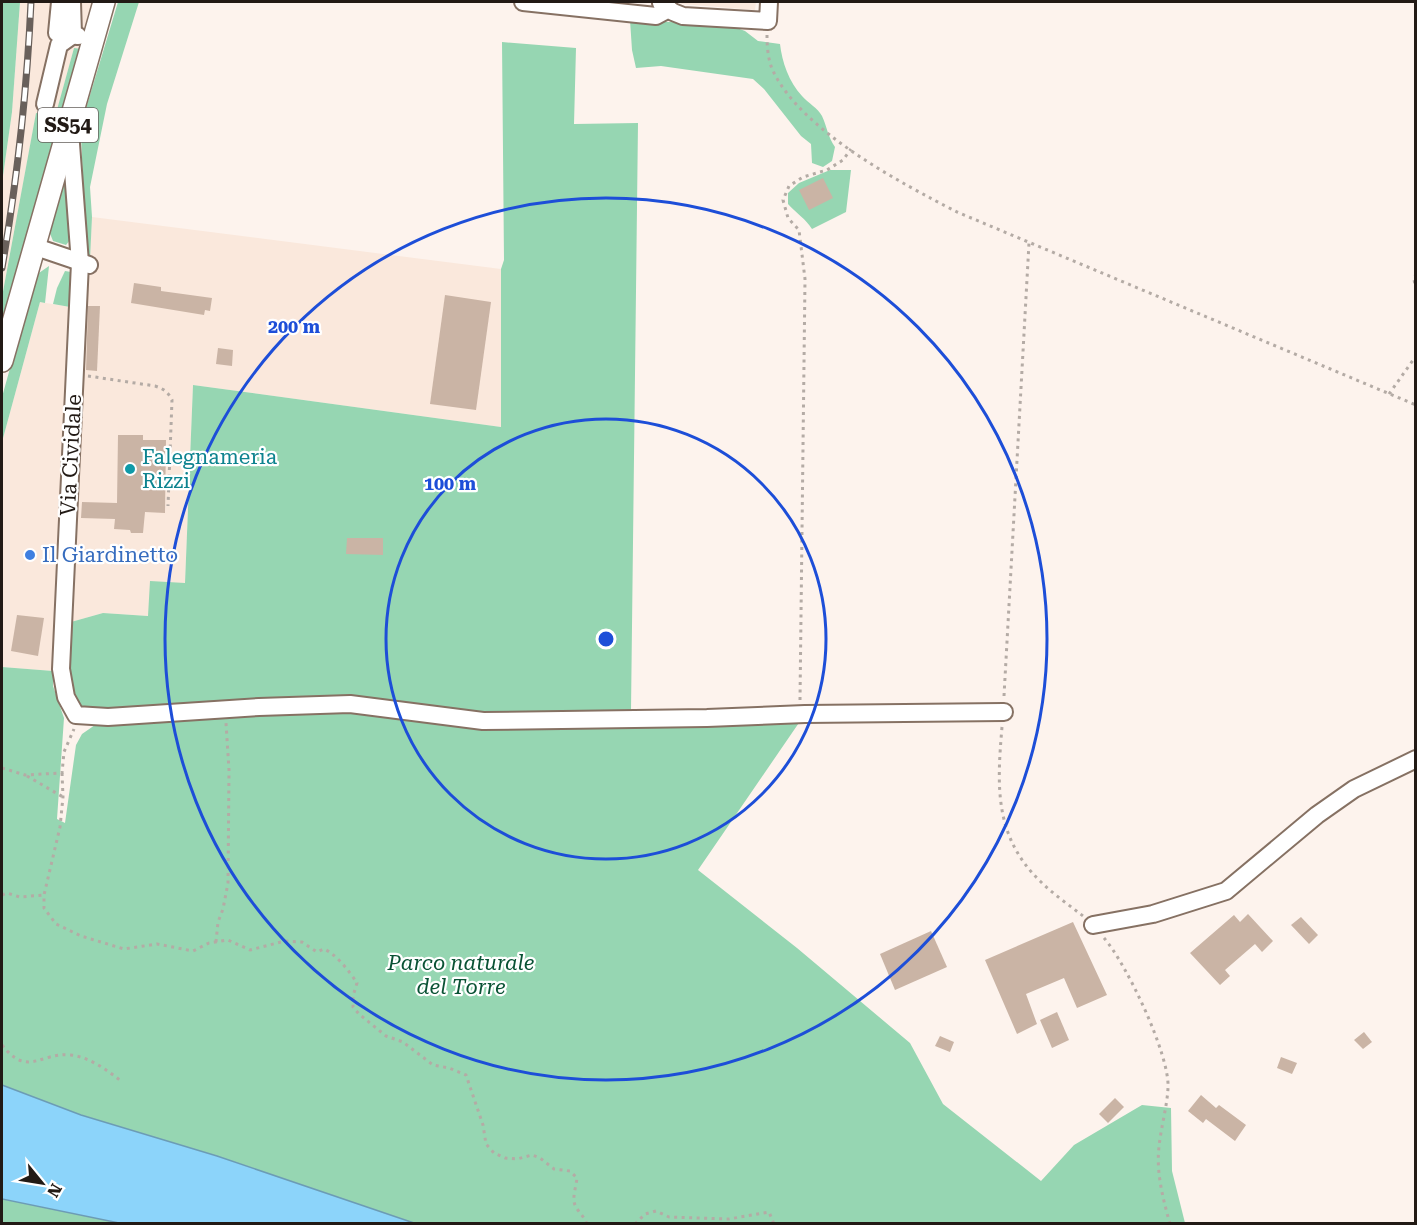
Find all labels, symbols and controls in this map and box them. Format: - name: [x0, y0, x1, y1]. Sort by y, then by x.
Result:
- road number: SS54: [38, 108, 98, 142]
- text: 200 m: [268, 316, 321, 337]
- street label: Via Cividale: [56, 394, 86, 516]
- place label: Falegnameria Rizzi: [142, 445, 278, 493]
- marker: Falegnameria Rizzi: [123, 462, 137, 476]
- text: 100 m: [424, 473, 477, 494]
- place label: Il Giardinetto: [42, 543, 178, 567]
- marker: Il Giardinetto: [23, 548, 37, 562]
- centre of rings: [596, 629, 616, 649]
- park label: Parco naturale del Torre: [387, 951, 534, 999]
- north arrow: [12, 1153, 72, 1213]
- text: N: [43, 1180, 66, 1200]

